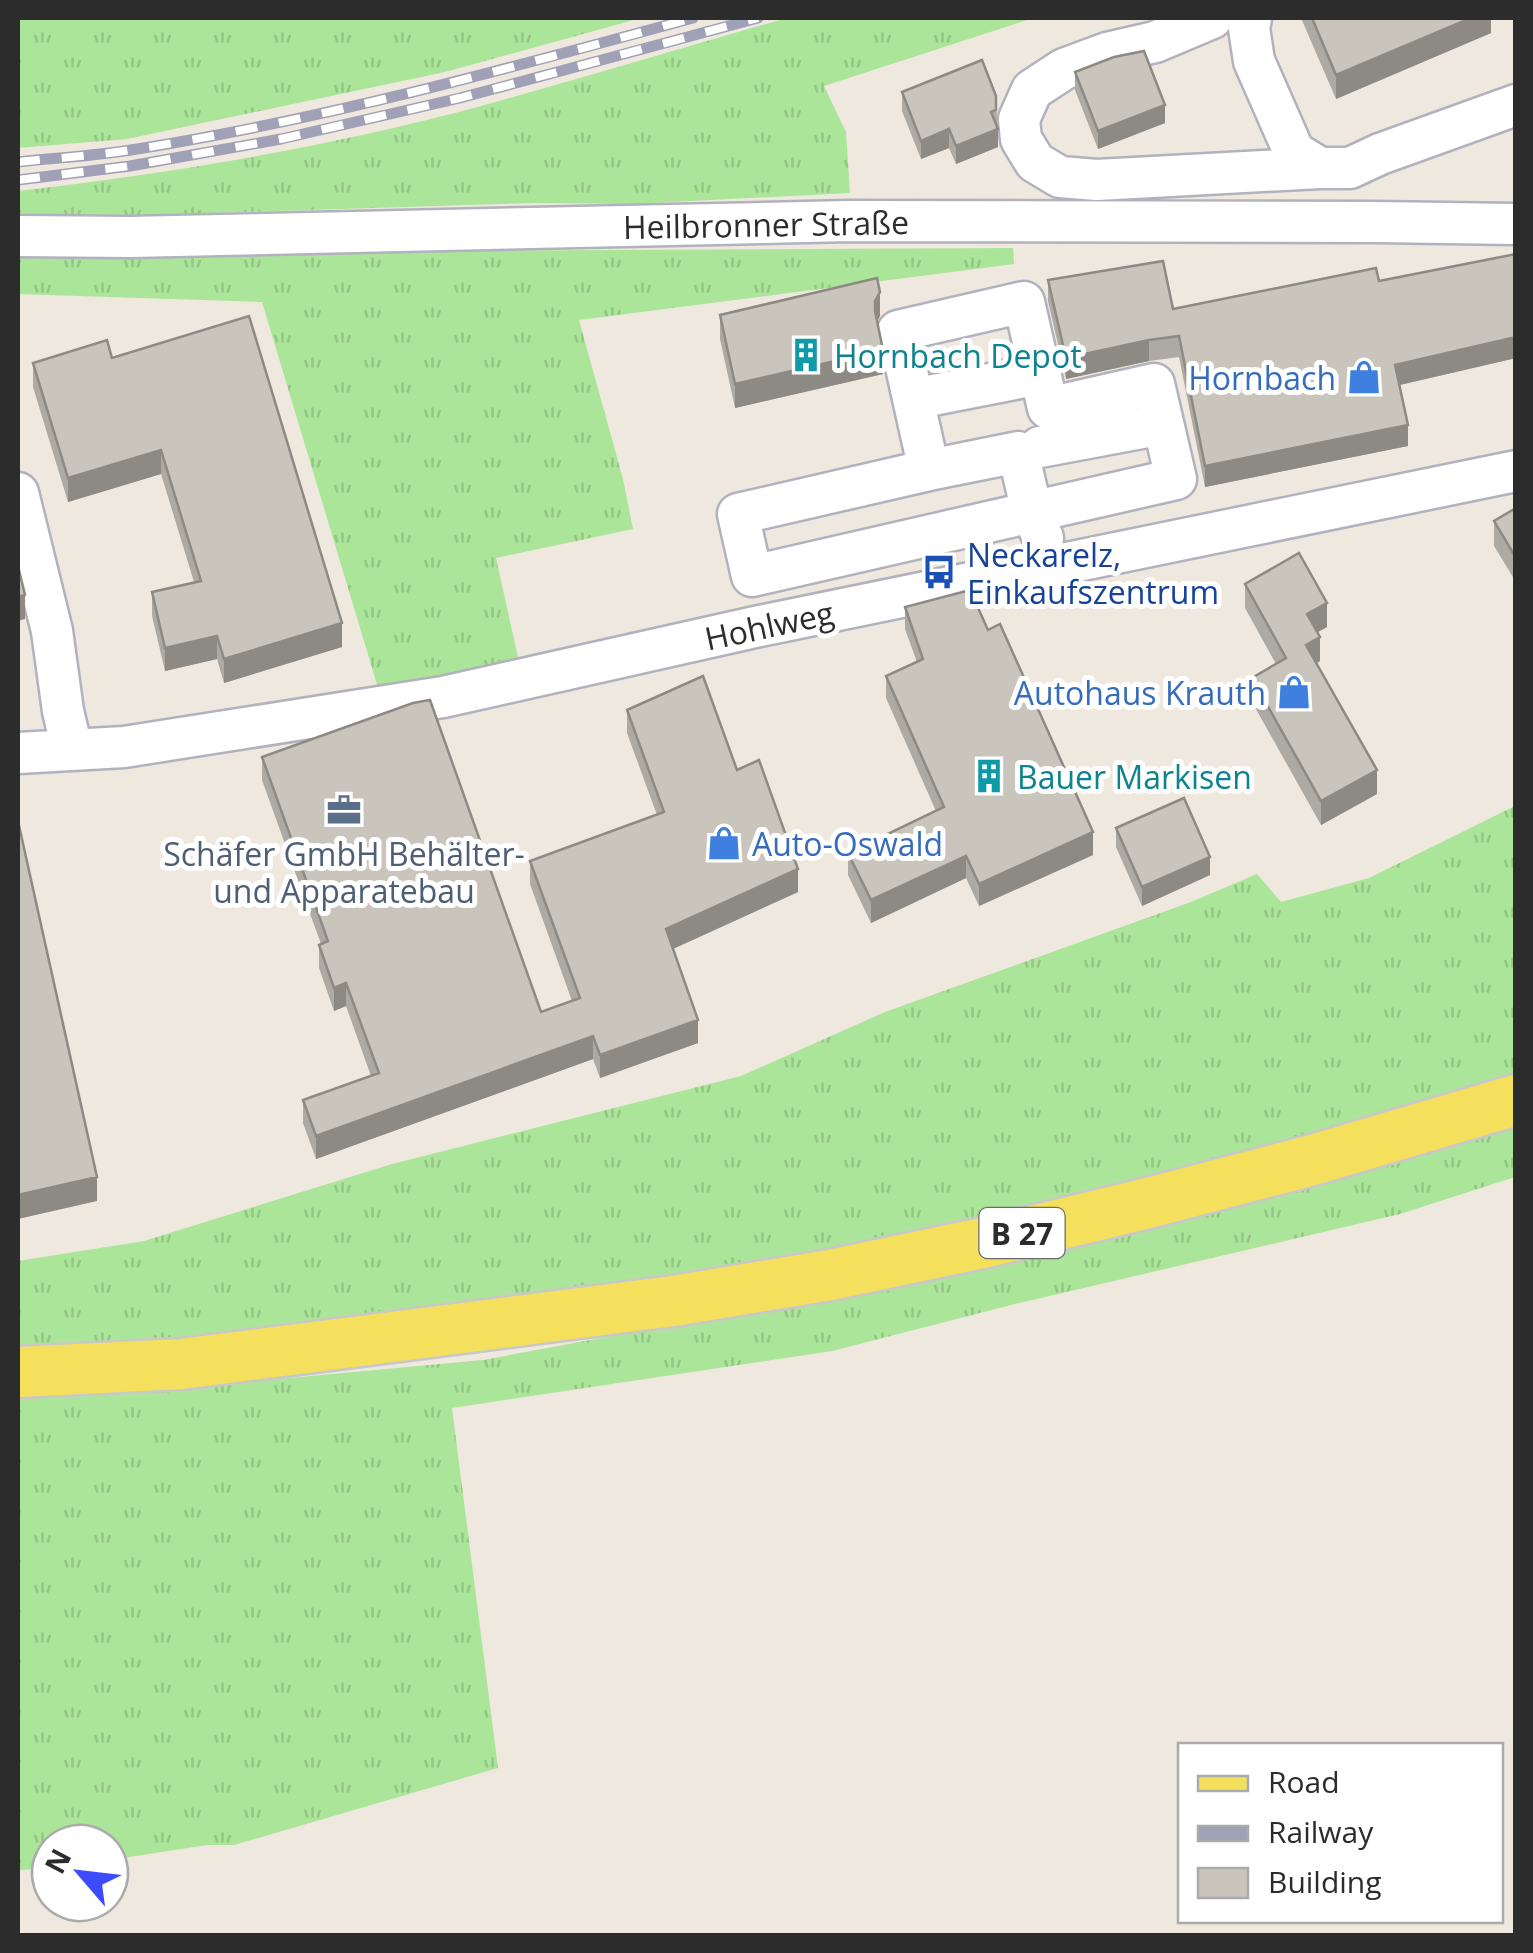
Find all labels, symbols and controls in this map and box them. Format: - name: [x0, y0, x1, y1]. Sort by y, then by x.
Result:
- street label: Heilbronner Straße: [623, 200, 909, 248]
- place label: Hornbach Depot: [834, 334, 1082, 377]
- building icon: Hornbach Depot: [787, 336, 825, 374]
- place label: Hornbach: [1188, 356, 1336, 399]
- shop icon: Hornbach: [1345, 358, 1383, 396]
- place label: Neckarelz, Einkaufszentrum: [967, 533, 1219, 613]
- bus stop icon: Neckarelz, Einkaufszentrum: [920, 553, 958, 591]
- street label: Hohlweg: [701, 590, 837, 660]
- place label: Autohaus Krauth: [1014, 671, 1266, 714]
- shop icon: Autohaus Krauth: [1275, 673, 1313, 711]
- place label: Bauer Markisen: [1017, 755, 1252, 798]
- building icon: Bauer Markisen: [970, 757, 1008, 795]
- office icon: Schäfer GmbH Behälter- und Apparatebau: [325, 791, 363, 829]
- place label: Auto-Oswald: [752, 822, 943, 865]
- shop icon: Auto-Oswald: [705, 824, 743, 862]
- place label: Schäfer GmbH Behälter- und Apparatebau: [163, 832, 525, 912]
- road number: B 27: [980, 1208, 1064, 1258]
- legend: [1178, 1743, 1503, 1923]
- text: Road: [1268, 1761, 1340, 1802]
- text: Railway: [1268, 1811, 1374, 1852]
- north arrow: [30, 1823, 130, 1923]
- text: N: [35, 1842, 79, 1880]
- text: Building: [1268, 1861, 1382, 1902]

